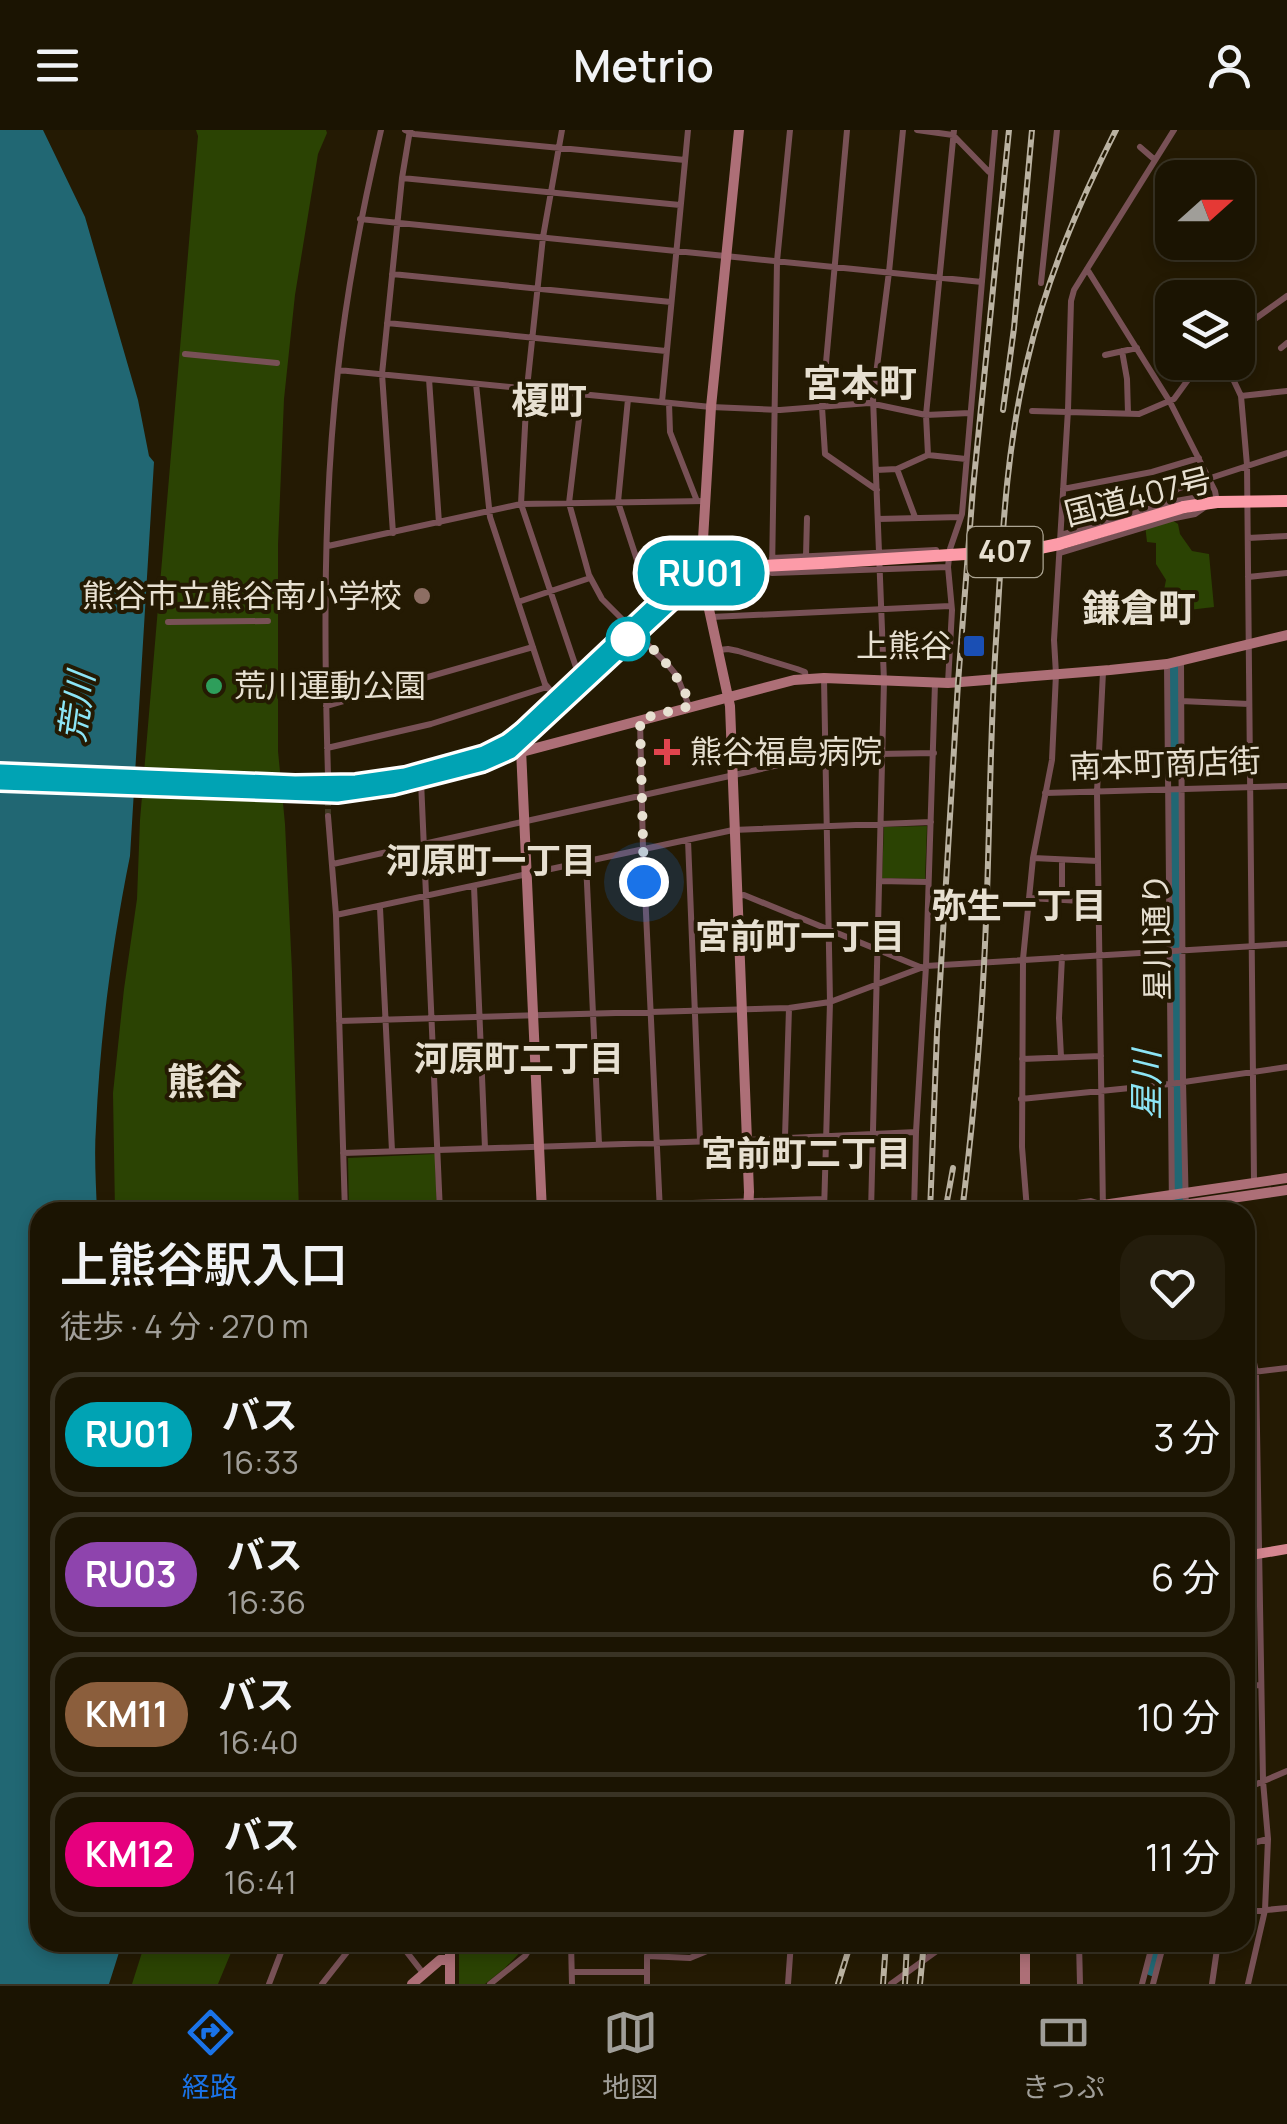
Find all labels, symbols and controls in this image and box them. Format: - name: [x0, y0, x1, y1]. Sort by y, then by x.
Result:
- text: Metrio: [573, 34, 714, 96]
- icon: menu: [30, 38, 85, 93]
- icon: person: [1202, 38, 1257, 93]
- north arrow: [1155, 160, 1255, 260]
- map controls: [1155, 160, 1255, 380]
- button: layers: [1155, 280, 1255, 380]
- district label: 宮本町: [803, 356, 917, 408]
- district label: 榎町: [511, 373, 587, 425]
- street label: 国道407号: [1059, 456, 1216, 536]
- road number: 407: [968, 527, 1042, 577]
- line badge: RU01: [631, 540, 771, 606]
- text: RU01: [658, 549, 744, 597]
- place label: 熊谷市立熊谷南小学校: [82, 573, 402, 617]
- district label: 鎌倉町: [1082, 581, 1196, 633]
- marker: 熊谷市立熊谷南小学校: [411, 585, 433, 607]
- unlabelled marker: [607, 618, 649, 660]
- place label: 上熊谷: [856, 623, 952, 667]
- marker: 上熊谷: [961, 633, 987, 659]
- place label: 荒川運動公園: [234, 663, 426, 707]
- water label: 荒川: [47, 665, 105, 745]
- marker: 荒川運動公園: [203, 675, 225, 697]
- place label: 熊谷福島病院: [690, 729, 882, 773]
- street label: 南本町商店街: [1068, 738, 1262, 788]
- marker: 熊谷福島病院: [654, 739, 680, 765]
- district label: 河原町一丁目: [386, 836, 596, 884]
- your location: [619, 857, 669, 907]
- street label: 星川通り: [1133, 873, 1179, 1001]
- district label: 弥生一丁目: [931, 881, 1107, 929]
- district label: 宮前町一丁目: [695, 912, 905, 960]
- district label: 河原町二丁目: [414, 1034, 624, 1082]
- water label: 星川: [1122, 1046, 1170, 1120]
- district label: 熊谷: [167, 1054, 243, 1106]
- district label: 宮前町二丁目: [701, 1129, 911, 1177]
- text: 上熊谷駅入口: [60, 1231, 348, 1296]
- button: heart: [1120, 1235, 1225, 1340]
- text: 徒歩 · 4 分 · 270 m: [60, 1304, 309, 1348]
- text: バス: [222, 1388, 298, 1440]
- text: RU01: [85, 1410, 172, 1458]
- text: 3 分: [1153, 1410, 1220, 1462]
- text: 16:33: [222, 1440, 299, 1484]
- text: バス: [227, 1528, 303, 1580]
- text: RU03: [85, 1550, 177, 1598]
- text: 6 分: [1151, 1550, 1220, 1602]
- text: 16:36: [227, 1580, 306, 1624]
- text: バス: [218, 1668, 294, 1720]
- text: KM11: [85, 1690, 168, 1738]
- text: 10 分: [1136, 1690, 1220, 1742]
- text: 16:40: [218, 1720, 299, 1764]
- text: バス: [224, 1808, 300, 1860]
- text: KM12: [85, 1830, 174, 1878]
- text: 11 分: [1145, 1830, 1220, 1882]
- text: 16:41: [224, 1860, 297, 1904]
- tab: 経路: [182, 2005, 238, 2105]
- tab: 地図: [602, 2005, 658, 2105]
- tab: きっぷ: [1022, 2005, 1105, 2105]

